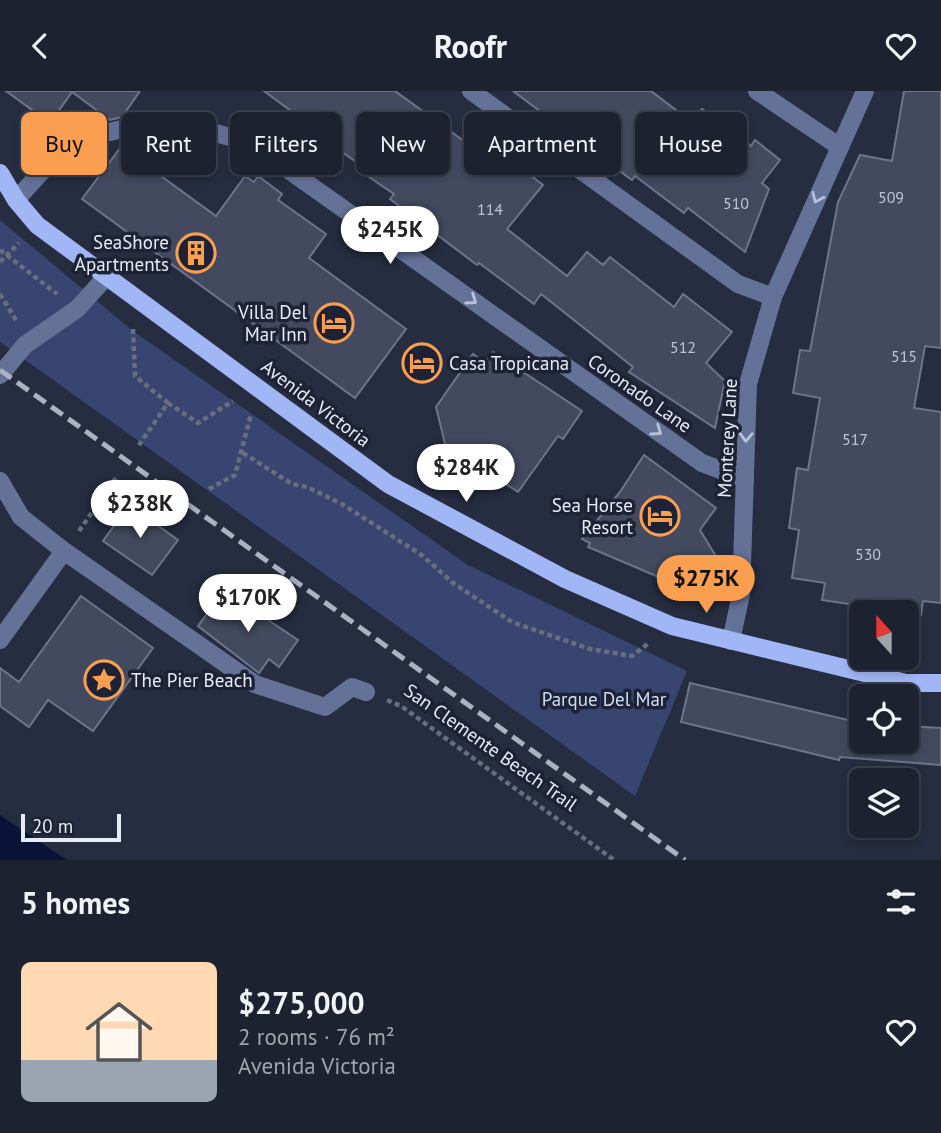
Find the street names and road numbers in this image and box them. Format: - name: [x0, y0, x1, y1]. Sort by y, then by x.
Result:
- street label: Coronado Lane: [583, 348, 697, 438]
- street label: Avenida Victoria: [257, 354, 375, 452]
- street label: Monterey Lane: [712, 378, 742, 498]
- street label: San Clemente Beach Trail: [400, 678, 583, 816]

